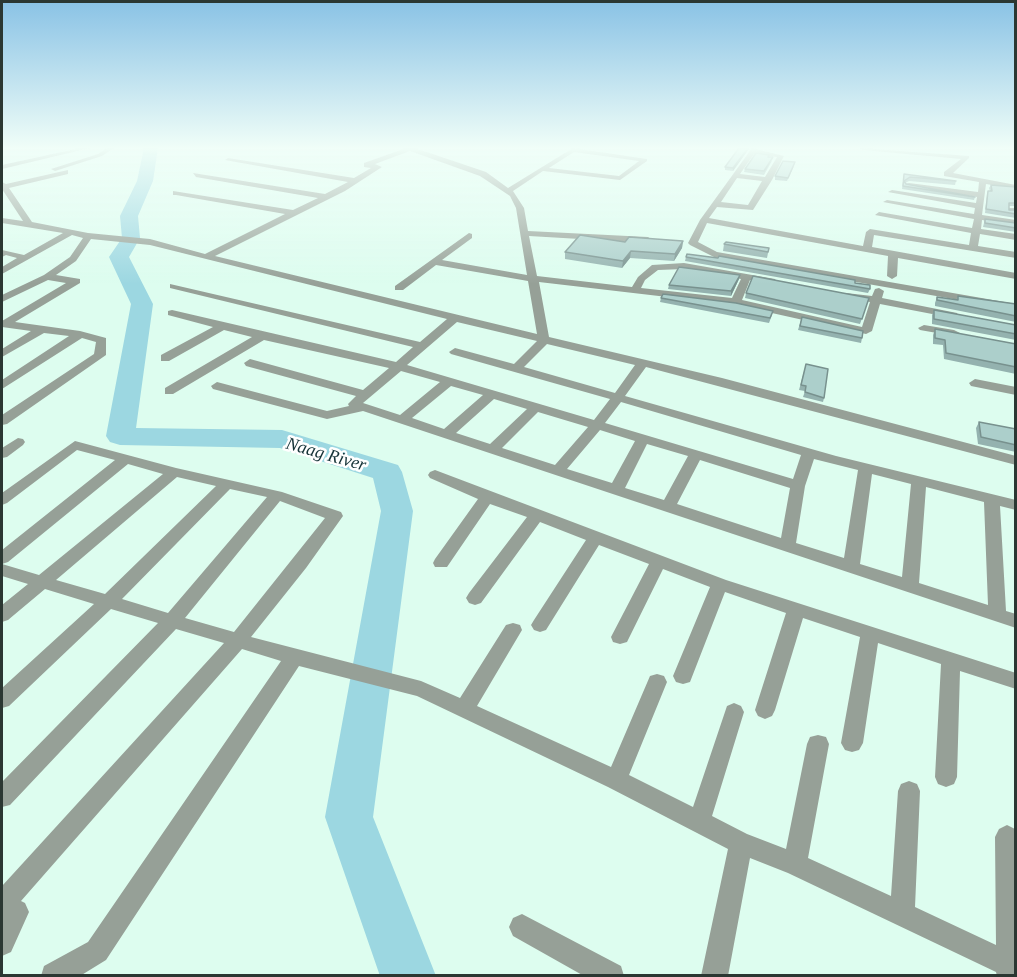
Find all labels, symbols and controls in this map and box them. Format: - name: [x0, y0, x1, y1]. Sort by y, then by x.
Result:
- water label: Naag River: [279, 432, 373, 478]

